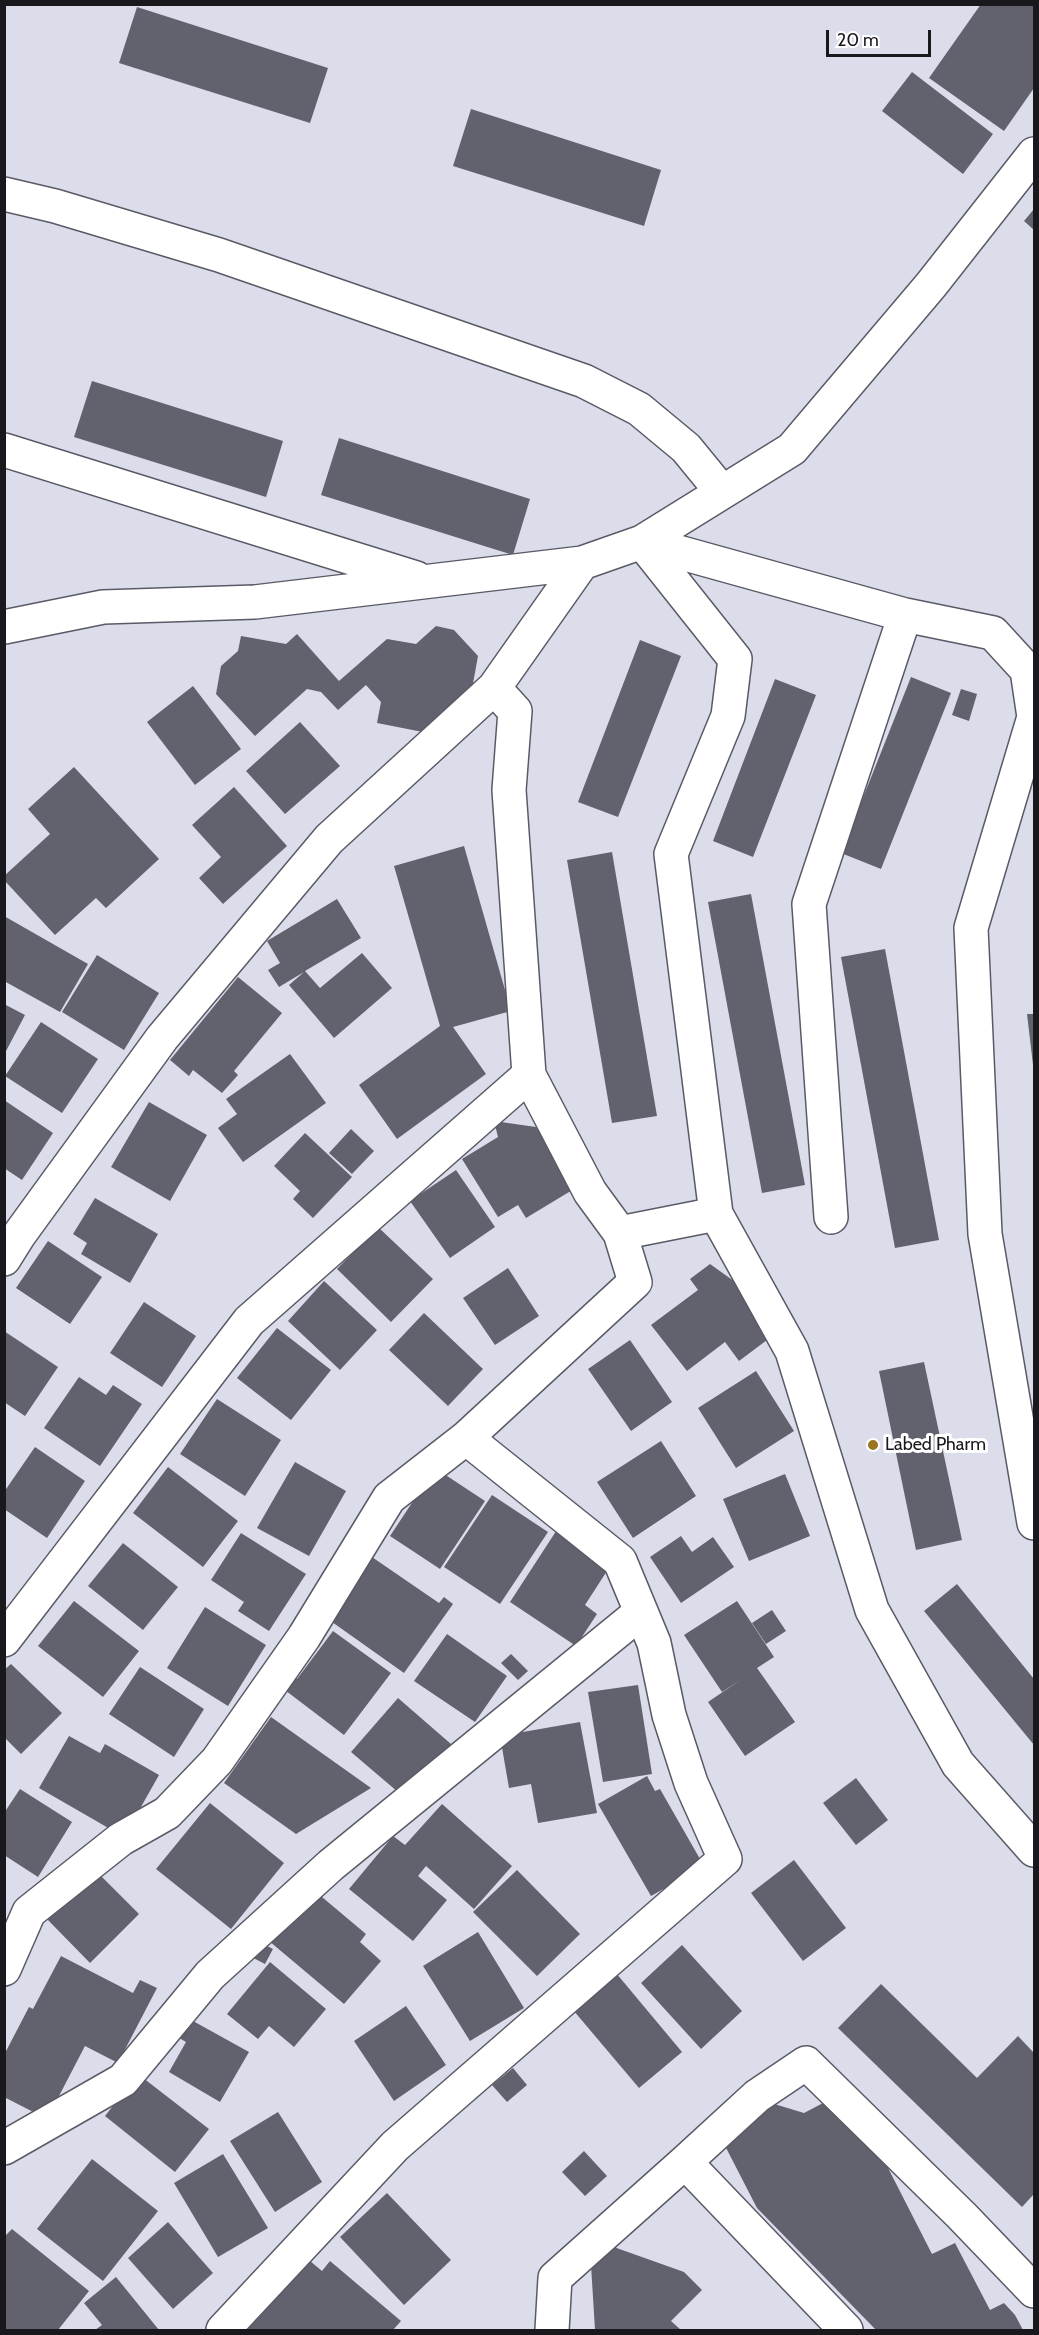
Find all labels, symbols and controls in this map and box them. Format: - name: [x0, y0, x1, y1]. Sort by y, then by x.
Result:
- scale bar: [829, 18, 934, 56]
- text: 20 m: [837, 29, 879, 51]
- place label: Labed Pharm: [885, 1434, 986, 1456]
- marker: Labed Pharm: [866, 1438, 880, 1452]

